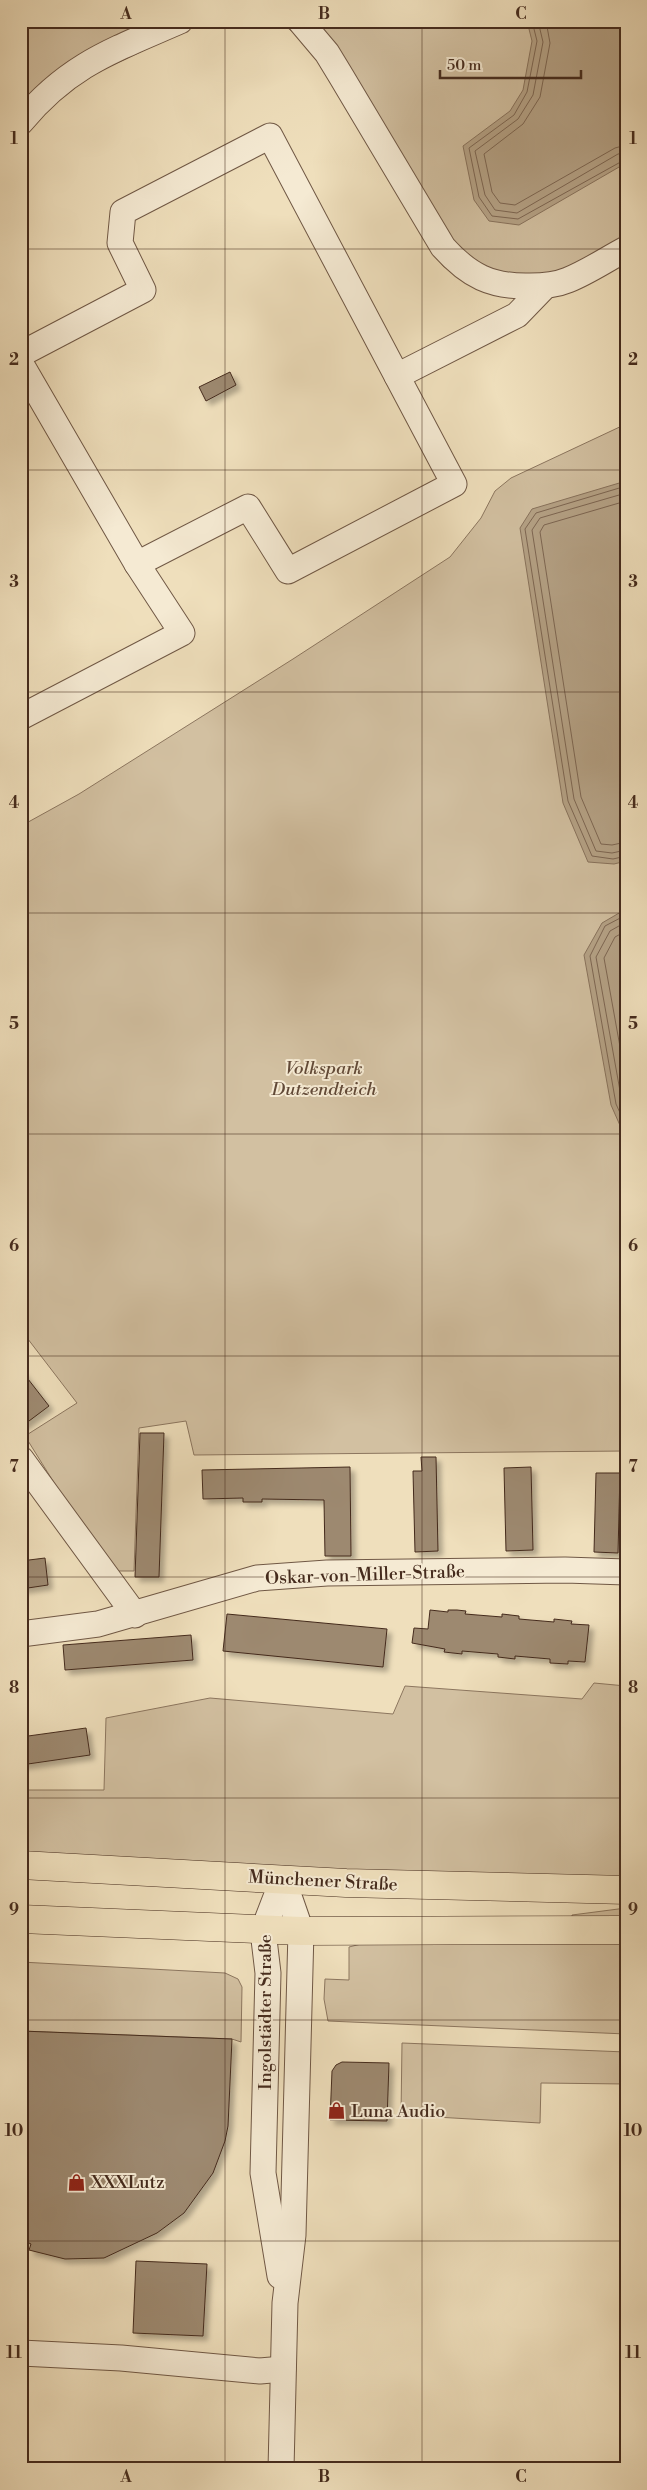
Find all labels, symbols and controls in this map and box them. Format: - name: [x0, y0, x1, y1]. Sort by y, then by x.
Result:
- text: A: [119, 4, 132, 24]
- text: B: [318, 4, 330, 24]
- text: C: [515, 4, 527, 24]
- scale bar: [440, 48, 581, 80]
- text: 50 m: [447, 56, 481, 75]
- text: 1: [10, 129, 18, 149]
- text: 1: [629, 129, 637, 149]
- text: 2: [9, 350, 19, 370]
- text: 2: [628, 350, 638, 370]
- text: 3: [9, 572, 19, 592]
- text: 3: [628, 572, 638, 592]
- text: 4: [9, 793, 20, 813]
- text: 4: [628, 793, 639, 813]
- text: 5: [9, 1014, 19, 1034]
- text: 5: [628, 1014, 638, 1034]
- park label: Volkspark Dutzendteich: [271, 1057, 377, 1101]
- text: 6: [9, 1236, 19, 1256]
- text: 6: [628, 1236, 638, 1256]
- text: 7: [9, 1457, 19, 1477]
- text: 7: [628, 1457, 638, 1477]
- street label: Oskar-von-Miller-Straße: [265, 1560, 465, 1590]
- text: 8: [9, 1678, 19, 1698]
- text: 8: [628, 1678, 638, 1698]
- street label: Münchener Straße: [248, 1866, 398, 1896]
- text: 9: [9, 1900, 19, 1920]
- text: 9: [628, 1900, 638, 1920]
- street label: Ingolstädter Straße: [254, 1934, 277, 2090]
- place label: Luna Audio: [351, 2100, 445, 2123]
- shop icon: Luna Audio: [327, 2101, 347, 2121]
- text: 10: [5, 2121, 23, 2141]
- text: 10: [624, 2121, 642, 2141]
- place label: XXXLutz: [90, 2171, 165, 2194]
- shop icon: XXXLutz: [67, 2172, 87, 2192]
- text: 11: [6, 2343, 22, 2363]
- text: 11: [625, 2343, 641, 2363]
- text: A: [119, 2467, 132, 2487]
- text: B: [318, 2467, 330, 2487]
- text: C: [515, 2467, 527, 2487]

